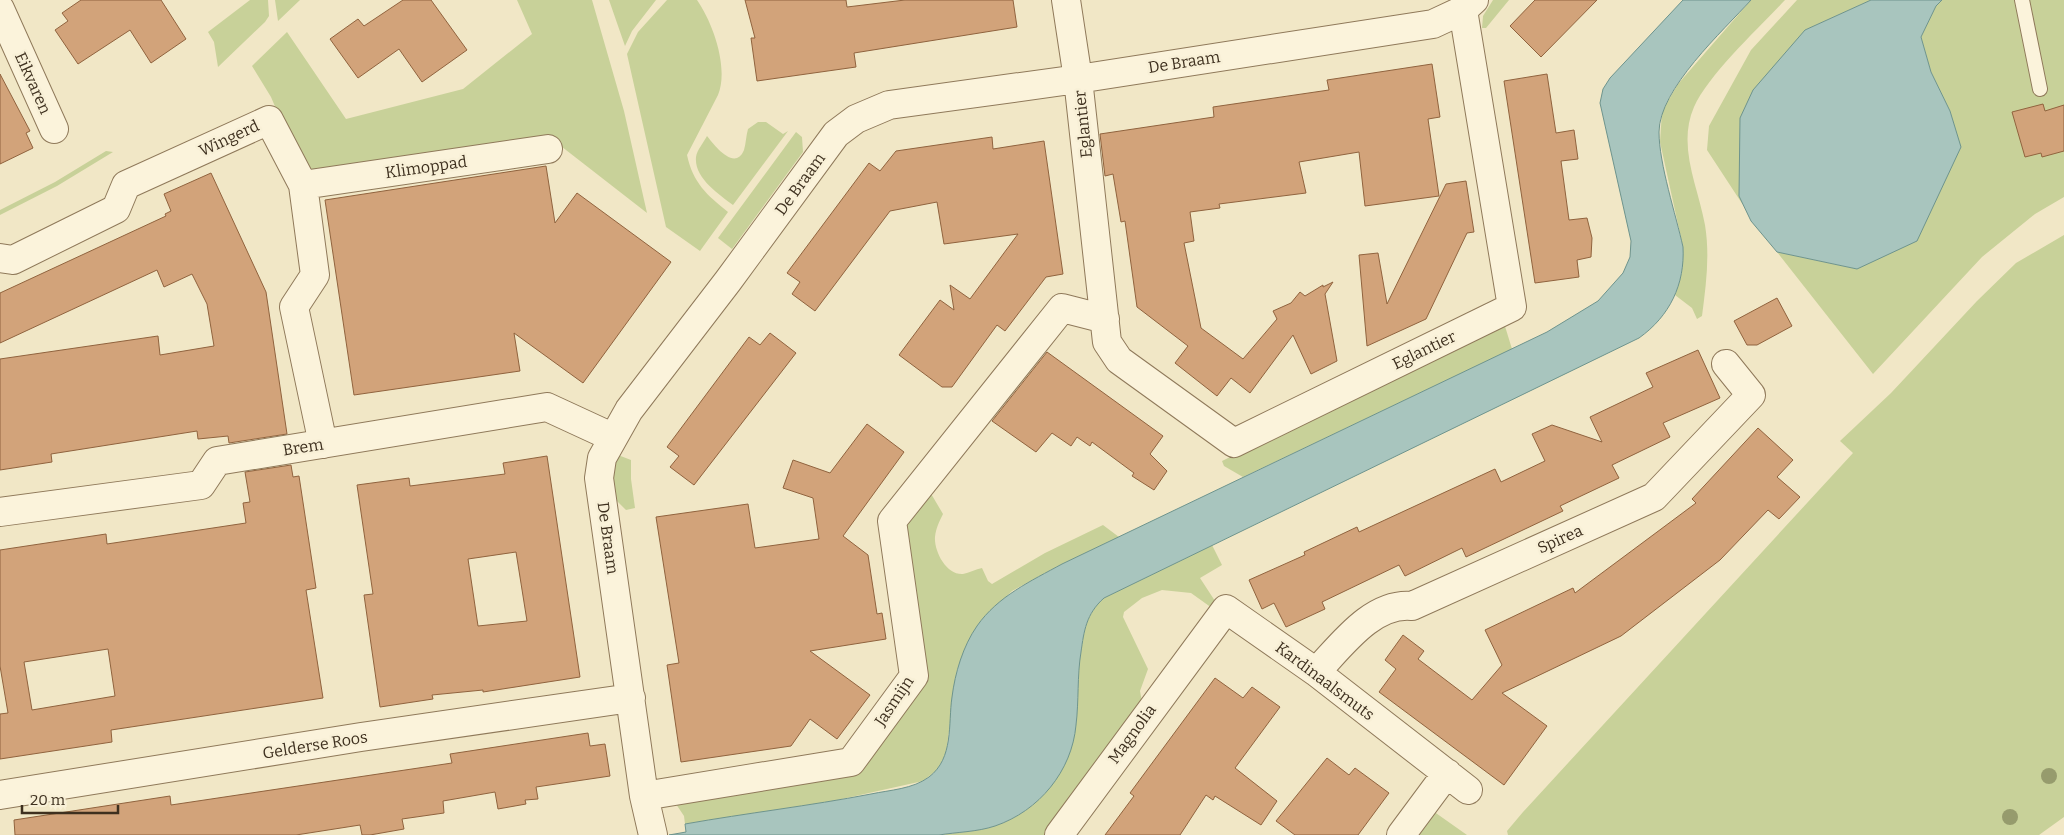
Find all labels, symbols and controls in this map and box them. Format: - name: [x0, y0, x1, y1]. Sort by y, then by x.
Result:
- street label: De Braam: [1147, 47, 1221, 77]
- street label: Eikvaren: [11, 49, 55, 117]
- street label: Eglantier: [1070, 89, 1096, 159]
- street label: Wingerd: [196, 116, 263, 160]
- street label: De Braam: [771, 149, 829, 219]
- street label: Klimoppad: [384, 152, 469, 182]
- street label: Eglantier: [1389, 327, 1459, 373]
- street label: Brem: [281, 434, 325, 460]
- street label: De Braam: [594, 501, 622, 575]
- street label: Spirea: [1534, 521, 1586, 557]
- street label: Kardinaalsmuts: [1272, 638, 1378, 724]
- street label: Jasmijn: [870, 673, 918, 730]
- street label: Magnolia: [1104, 700, 1160, 767]
- street label: Gelderse Roos: [261, 727, 369, 763]
- scale bar: [22, 782, 119, 814]
- text: 20 m: [30, 791, 66, 809]

